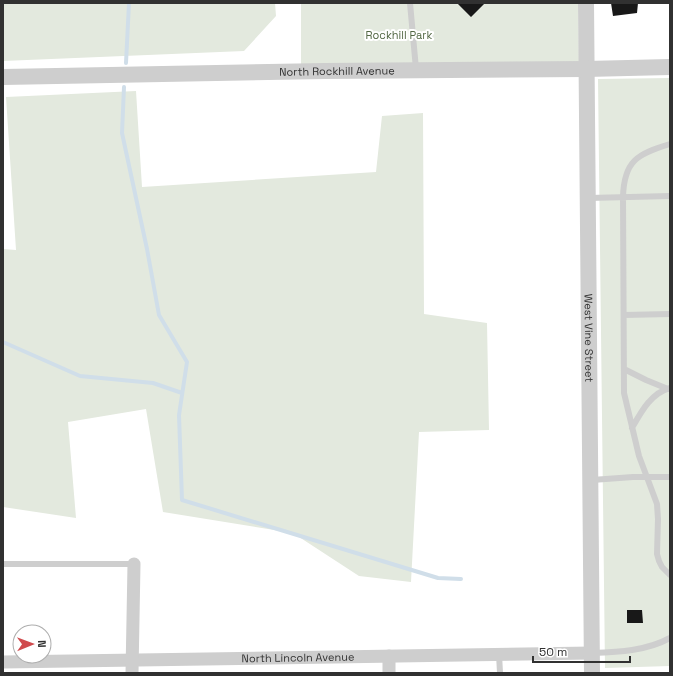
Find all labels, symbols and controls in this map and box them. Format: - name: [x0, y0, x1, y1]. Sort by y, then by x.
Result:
- park label: Rockhill Park: [366, 28, 432, 42]
- street label: North Rockhill Avenue: [279, 63, 395, 79]
- street label: West Vine Street: [582, 294, 596, 382]
- north arrow: [12, 624, 52, 664]
- scale bar: [533, 638, 630, 664]
- text: N: [35, 640, 49, 648]
- text: 50 m: [539, 644, 567, 660]
- street label: North Lincoln Avenue: [241, 650, 354, 665]

